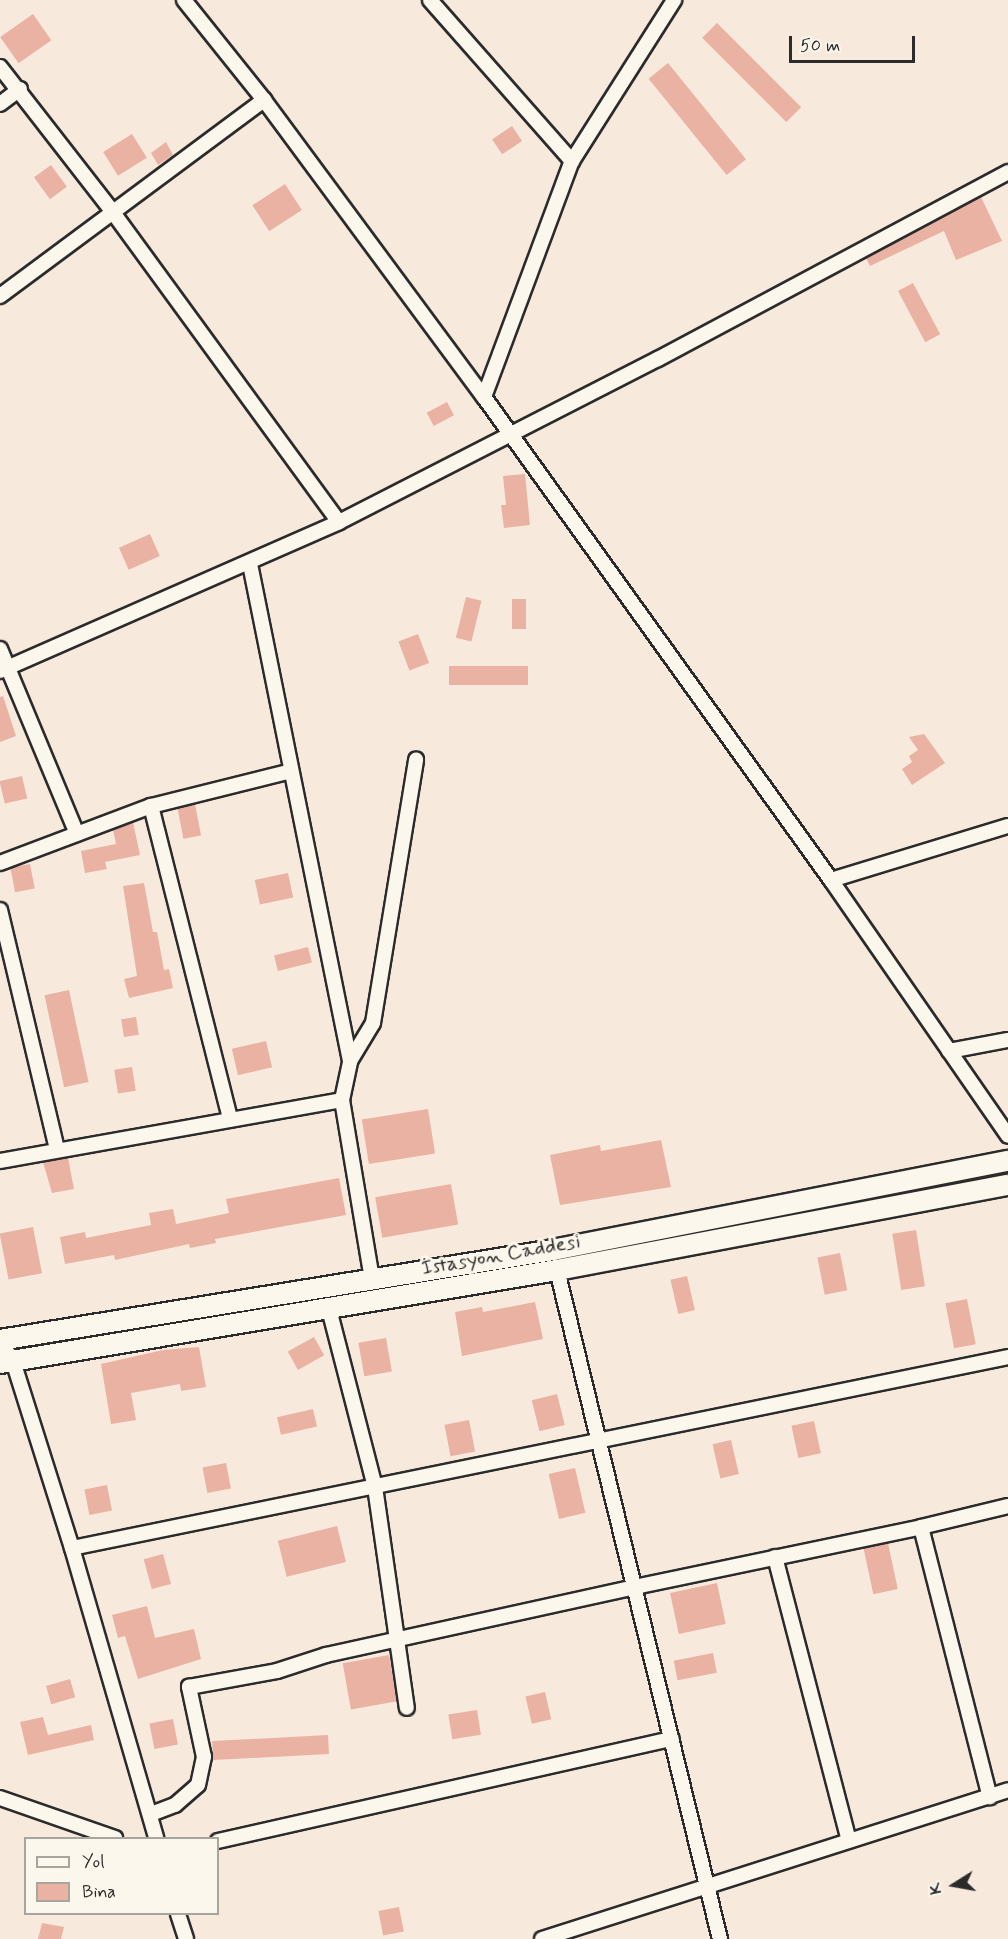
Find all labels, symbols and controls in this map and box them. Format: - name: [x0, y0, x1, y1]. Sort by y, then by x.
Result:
- scale bar: [792, 24, 918, 62]
- text: 50 m: [800, 34, 840, 58]
- street label: İstasyon Caddesi: [421, 1229, 581, 1281]
- legend: [24, 1837, 219, 1915]
- text: Yol: [82, 1850, 105, 1874]
- north arrow: [924, 1855, 984, 1915]
- text: Bina: [82, 1880, 116, 1904]
- text: K: [924, 1881, 947, 1896]

